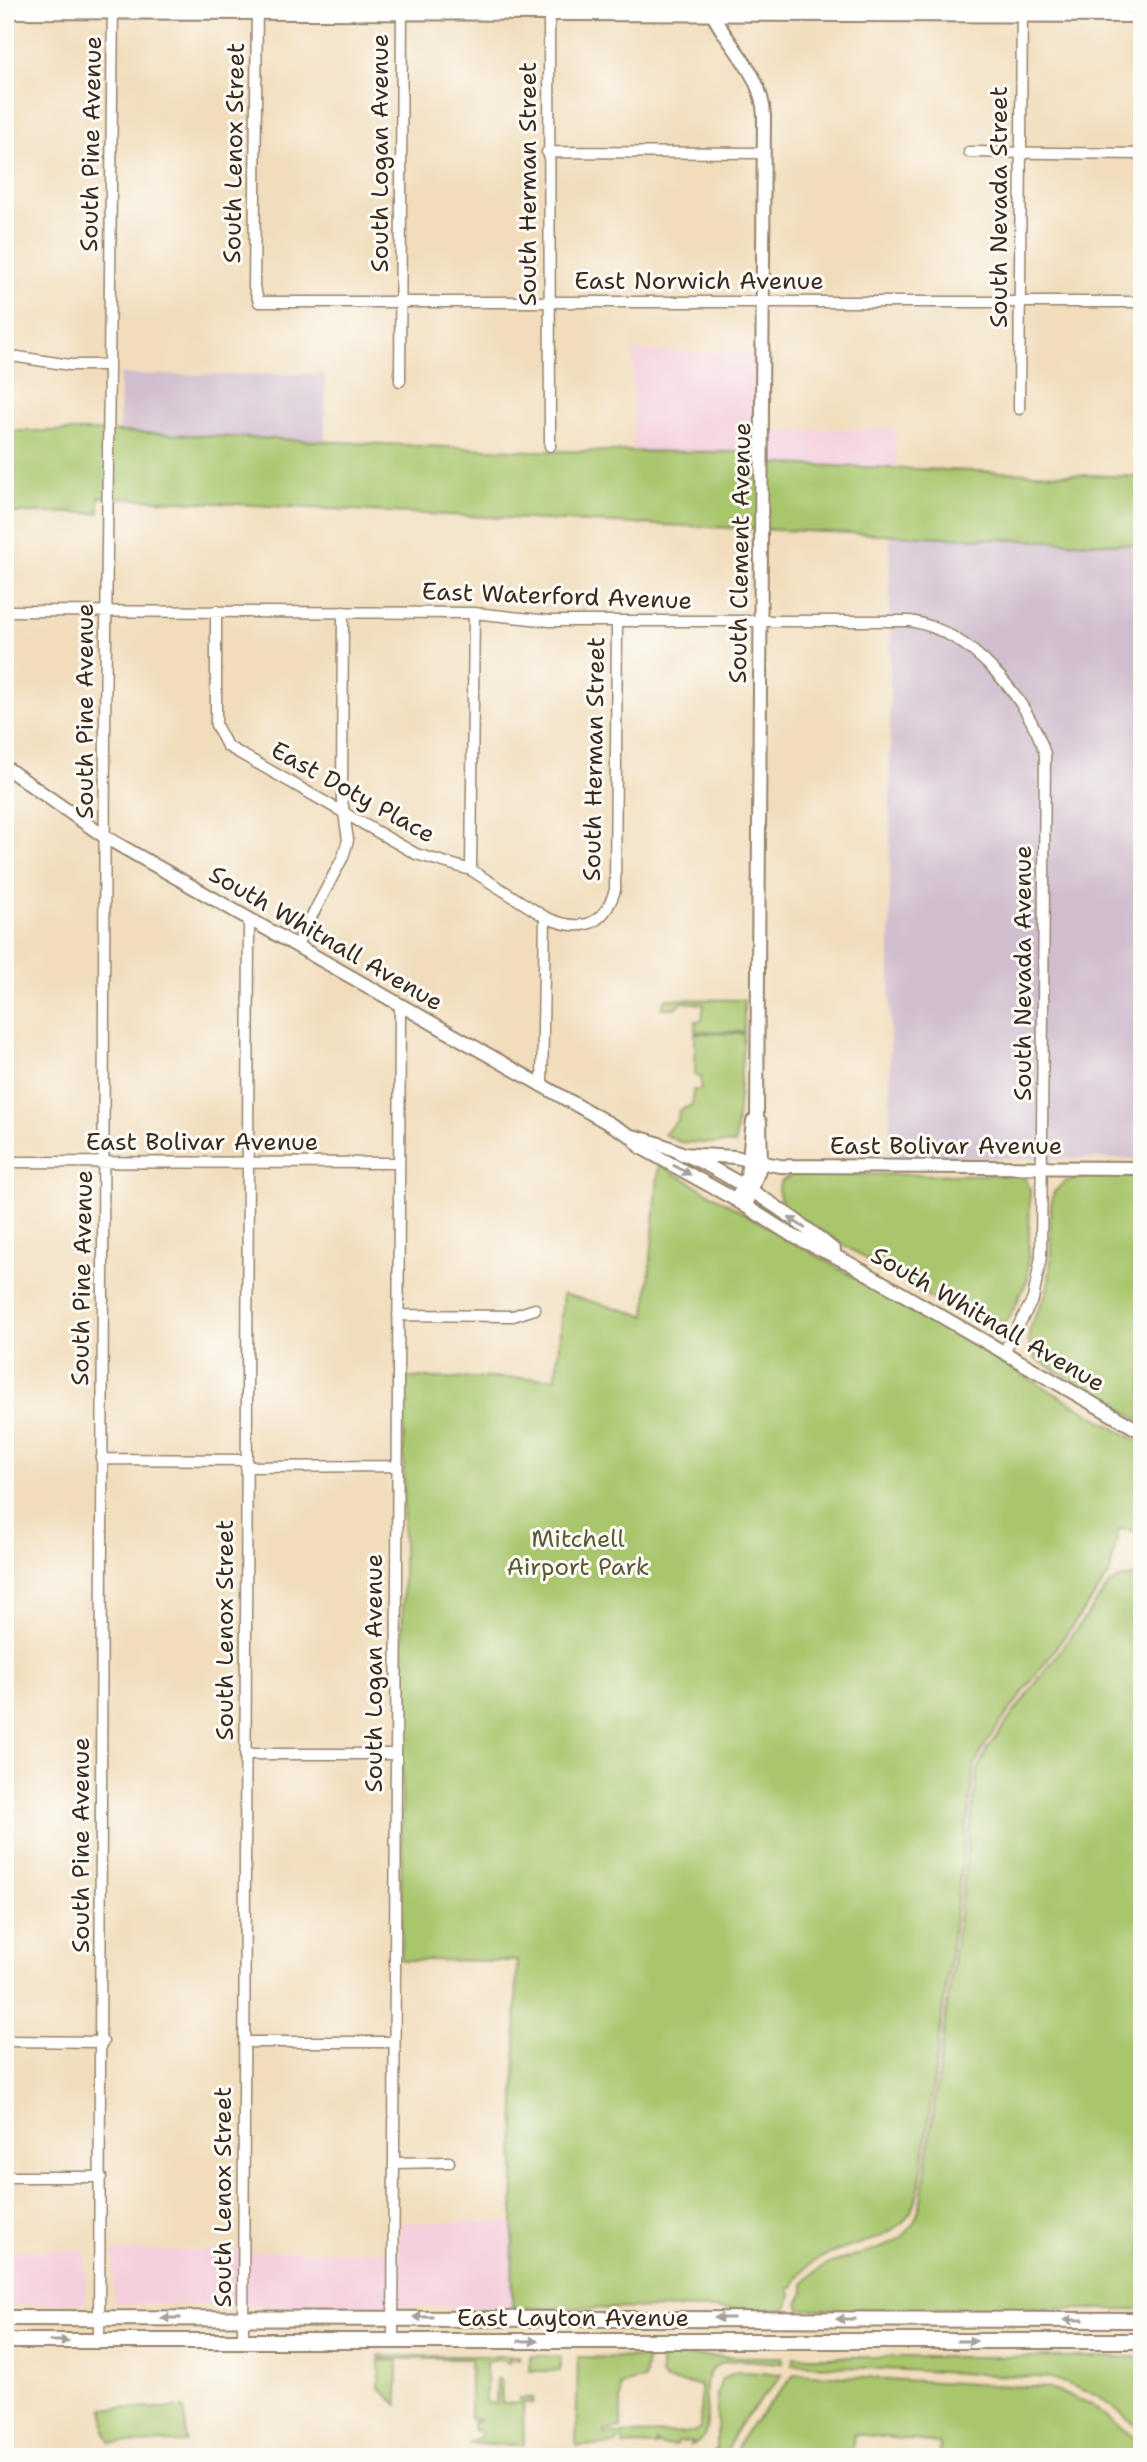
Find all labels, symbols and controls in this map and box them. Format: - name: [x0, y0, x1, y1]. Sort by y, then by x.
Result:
- street label: South Logan Avenue: [364, 34, 396, 272]
- street label: South Pine Avenue: [73, 36, 109, 252]
- street label: South Lenox Street: [216, 42, 252, 264]
- street label: South Herman Street: [512, 62, 544, 306]
- street label: South Nevada Street: [983, 86, 1015, 328]
- street label: East Norwich Avenue: [574, 265, 824, 297]
- street label: South Clement Avenue: [722, 422, 758, 684]
- street label: East Waterford Avenue: [421, 575, 693, 617]
- street label: South Pine Avenue: [69, 603, 101, 819]
- street label: South Herman Street: [576, 636, 612, 882]
- street label: East Doty Place: [265, 734, 441, 850]
- street label: South Nevada Avenue: [1007, 845, 1039, 1101]
- street label: South Whitnall Avenue: [203, 858, 449, 1018]
- street label: East Bolivar Avenue: [86, 1126, 318, 1158]
- street label: East Bolivar Avenue: [830, 1130, 1062, 1162]
- one-way arrow: [672, 1164, 692, 1176]
- street label: South Pine Avenue: [64, 1170, 100, 1386]
- one-way arrow: [788, 1216, 807, 1229]
- street label: South Whitnall Avenue: [865, 1239, 1111, 1399]
- street label: South Lenox Street: [209, 1520, 241, 1740]
- park label: Mitchell Airport Park: [506, 1523, 650, 1583]
- street label: South Logan Avenue: [358, 1554, 390, 1792]
- street label: South Pine Avenue: [65, 1737, 97, 1953]
- street label: South Lenox Street: [207, 2087, 239, 2307]
- street label: East Layton Avenue: [457, 2302, 689, 2334]
- one-way arrow: [412, 2311, 434, 2323]
- one-way arrow: [160, 2312, 182, 2324]
- one-way arrow: [713, 2312, 735, 2324]
- one-way arrow: [834, 2313, 856, 2325]
- one-way arrow: [1062, 2314, 1084, 2325]
- one-way arrow: [48, 2335, 70, 2347]
- one-way arrow: [517, 2335, 539, 2347]
- one-way arrow: [956, 2335, 978, 2347]

